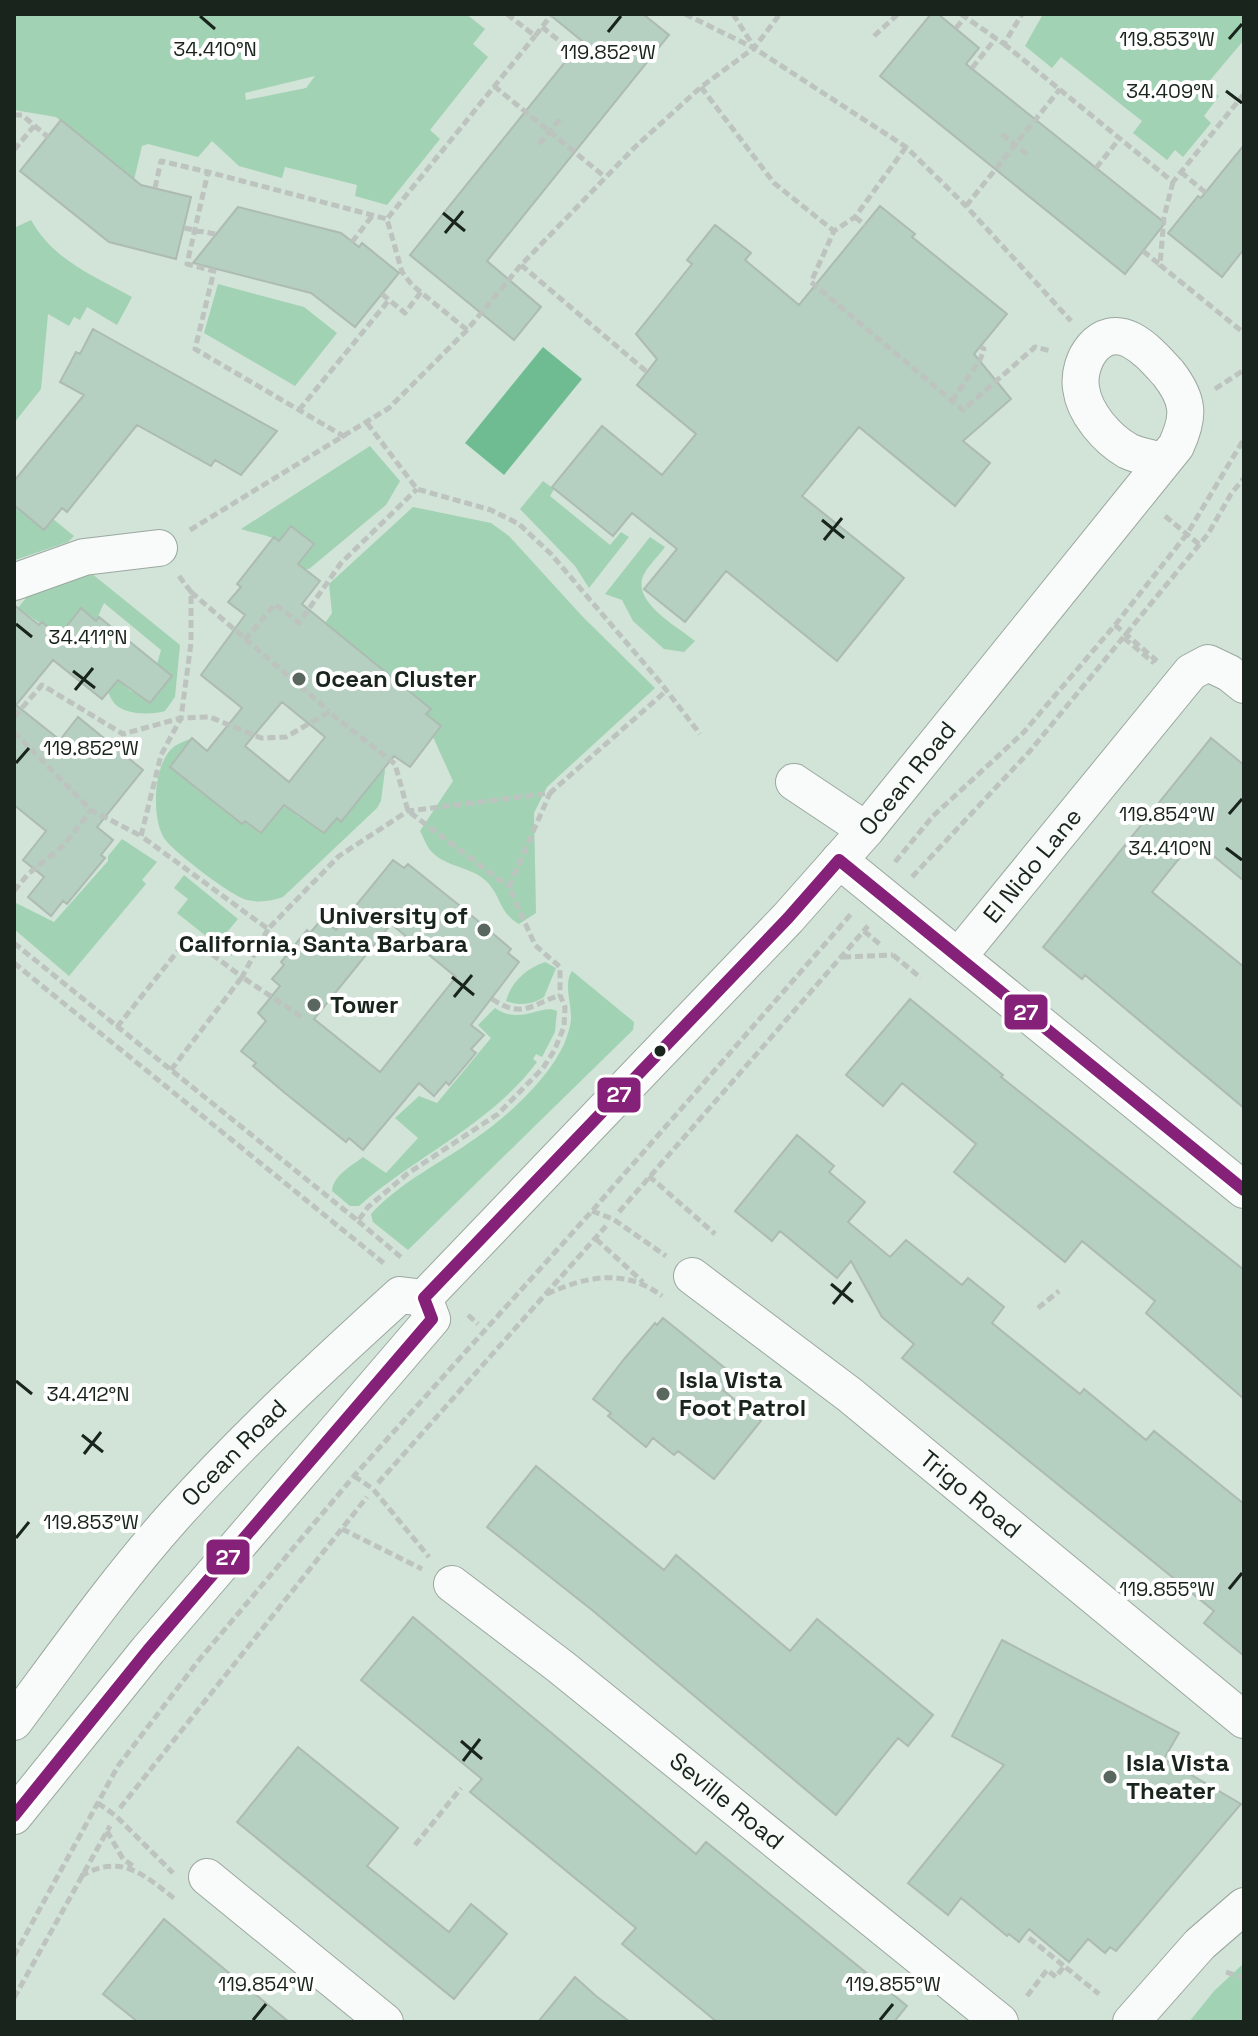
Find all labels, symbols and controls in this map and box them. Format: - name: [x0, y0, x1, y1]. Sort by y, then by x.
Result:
- text: 119.853°W: [1119, 26, 1215, 52]
- text: 34.410°N: [173, 36, 257, 62]
- text: 119.852°W: [560, 39, 656, 65]
- text: 34.409°N: [1126, 78, 1214, 104]
- text: 34.411°N: [48, 624, 128, 650]
- place label: Ocean Cluster: [315, 663, 477, 694]
- marker: Ocean Cluster: [290, 670, 308, 688]
- street label: Ocean Road: [852, 715, 963, 842]
- text: 119.852°W: [43, 735, 139, 761]
- street label: El Nido Lane: [976, 801, 1089, 929]
- text: 119.854°W: [1119, 801, 1215, 827]
- text: 34.410°N: [1128, 835, 1212, 861]
- place label: University of California, Santa Barbara: [179, 900, 468, 959]
- marker: University of California, Santa Barbara: [475, 921, 493, 939]
- place label: Tower: [330, 989, 399, 1020]
- line badge: 27: [1003, 993, 1049, 1031]
- marker: Tower: [305, 996, 323, 1014]
- text: 27: [1013, 998, 1039, 1026]
- unlabelled marker: [652, 1043, 668, 1059]
- line badge: 27: [596, 1076, 642, 1114]
- text: 27: [606, 1080, 632, 1108]
- place label: Isla Vista Foot Patrol: [679, 1364, 806, 1423]
- text: 34.412°N: [47, 1381, 129, 1407]
- marker: Isla Vista Foot Patrol: [654, 1385, 672, 1403]
- street label: Ocean Road: [174, 1392, 293, 1513]
- street label: Trigo Road: [914, 1443, 1028, 1545]
- text: 119.853°W: [43, 1509, 139, 1535]
- line badge: 27: [205, 1538, 251, 1576]
- text: 27: [215, 1543, 241, 1571]
- text: 119.855°W: [1119, 1576, 1215, 1602]
- street label: Seville Road: [663, 1745, 790, 1856]
- place label: Isla Vista Theater: [1126, 1747, 1229, 1806]
- marker: Isla Vista Theater: [1101, 1768, 1119, 1786]
- text: 119.854°W: [218, 1971, 314, 1997]
- text: 119.855°W: [845, 1971, 941, 1997]

